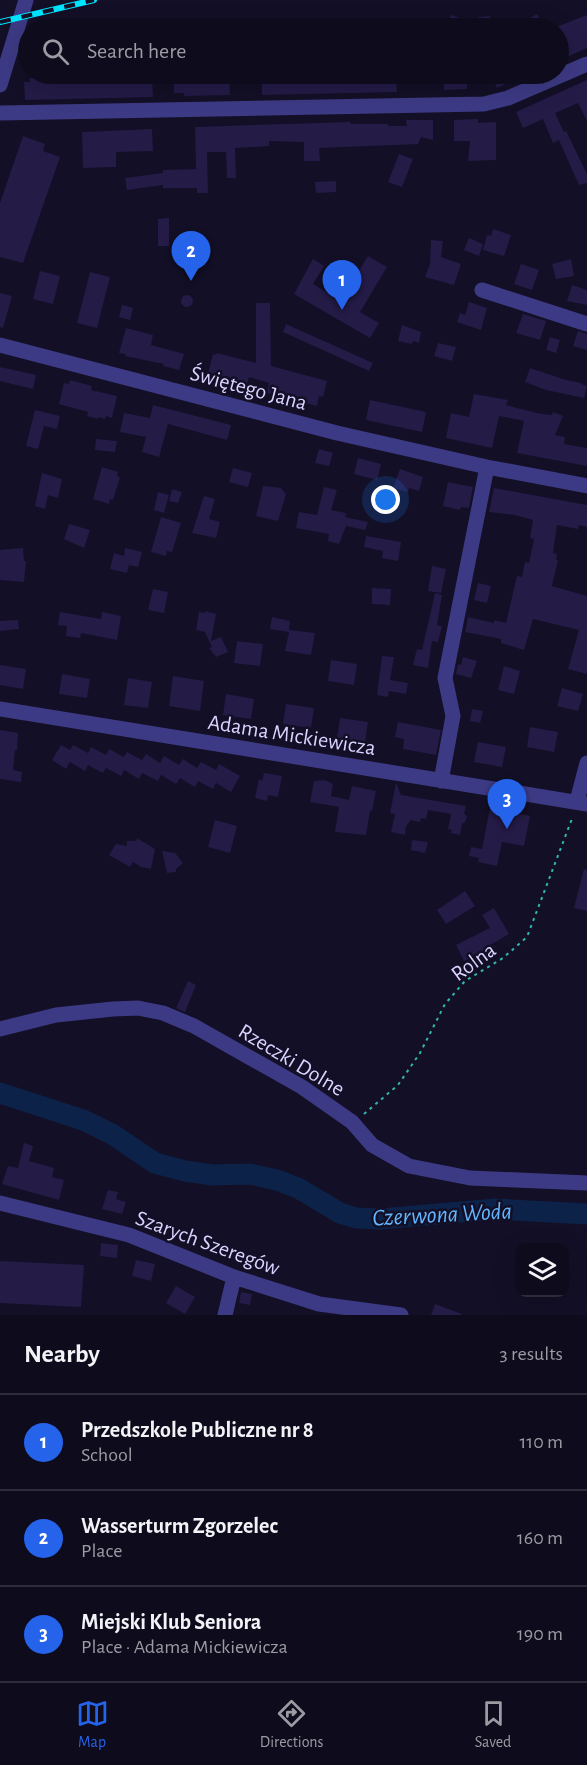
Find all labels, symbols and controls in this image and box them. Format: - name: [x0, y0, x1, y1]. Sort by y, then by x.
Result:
- search box: [18, 18, 569, 84]
- icon: search: [39, 35, 72, 68]
- text: Search here: [87, 40, 186, 62]
- pin: 2: [172, 232, 210, 281]
- pin: 1: [322, 260, 362, 310]
- street label: Świętego Jana: [188, 360, 310, 414]
- your location: [371, 485, 400, 514]
- street label: Adama Mickiewicza: [206, 711, 377, 759]
- pin: 3: [488, 780, 526, 829]
- street label: Rolna: [447, 938, 500, 985]
- street label: Rzeczki Dolne: [235, 1020, 348, 1100]
- water label: Czerwona Woda: [372, 1199, 512, 1231]
- street label: Szarych Szeregów: [133, 1207, 283, 1279]
- map controls: [515, 1243, 569, 1297]
- button: layers: [515, 1243, 569, 1297]
- text: Nearby: [24, 1341, 100, 1367]
- text: 3 results: [499, 1344, 563, 1364]
- text: Przedszkole Publiczne nr 8: [81, 1419, 313, 1441]
- text: 1: [40, 1432, 47, 1452]
- text: 110 m: [519, 1432, 563, 1452]
- text: School: [81, 1445, 133, 1465]
- text: Wasserturm Zgorzelec: [81, 1515, 278, 1537]
- text: 2: [39, 1528, 48, 1548]
- text: 160 m: [517, 1528, 563, 1548]
- text: Place: [81, 1541, 122, 1561]
- text: Miejski Klub Seniora: [81, 1611, 261, 1633]
- text: 3: [39, 1624, 48, 1644]
- text: 190 m: [517, 1624, 563, 1644]
- text: Place · Adama Mickiewicza: [81, 1637, 288, 1657]
- tab: Map: [76, 1697, 109, 1752]
- tab: Directions: [260, 1697, 324, 1752]
- tab: Saved: [475, 1697, 511, 1752]

